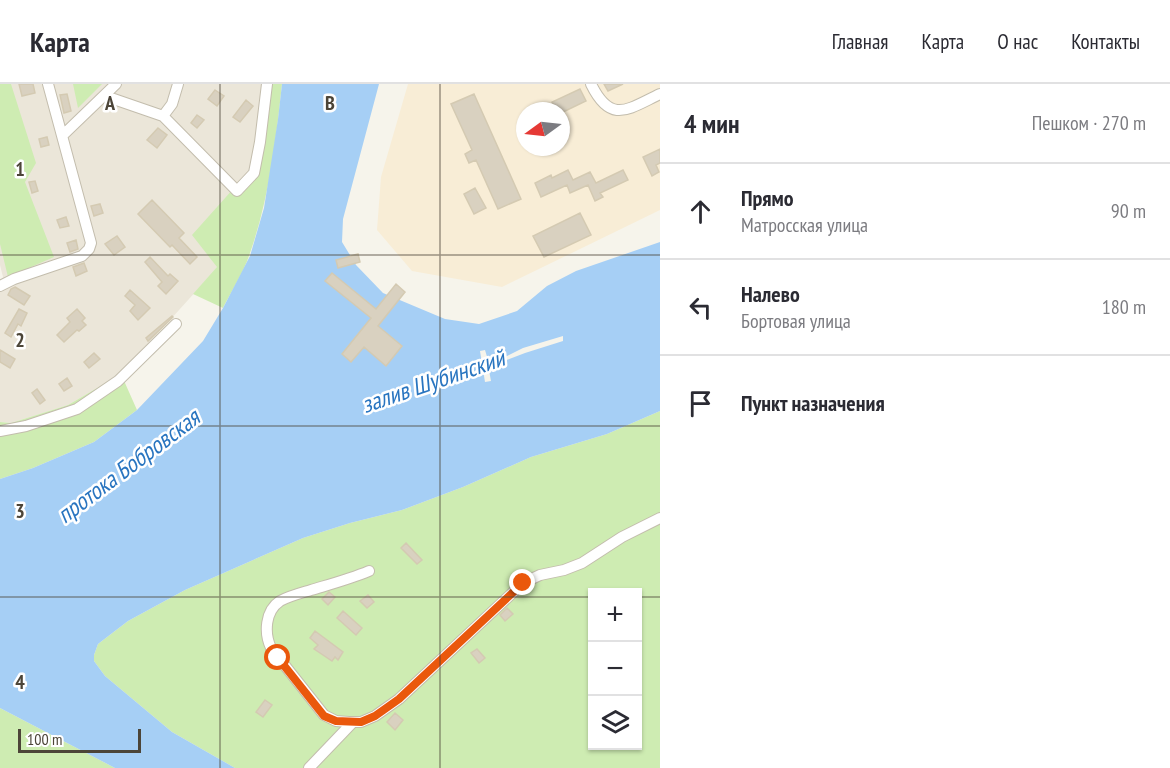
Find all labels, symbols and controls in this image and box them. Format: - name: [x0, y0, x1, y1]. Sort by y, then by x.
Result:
- text: Карта: [30, 23, 90, 60]
- text: Главная: [832, 28, 888, 55]
- text: Карта: [921, 28, 964, 55]
- text: О нас: [997, 28, 1038, 55]
- text: Контакты: [1071, 28, 1140, 55]
- text: A: [104, 90, 116, 116]
- text: B: [325, 90, 335, 116]
- north arrow: [516, 102, 570, 156]
- text: 4 мин: [684, 107, 739, 140]
- text: Пешком · 270 m: [1032, 110, 1146, 136]
- text: 1: [15, 156, 25, 182]
- text: Прямо: [741, 184, 794, 212]
- icon: ahead: [684, 195, 717, 228]
- text: 90 m: [1111, 198, 1146, 224]
- text: Матросская улица: [741, 212, 868, 238]
- text: Налево: [741, 280, 800, 308]
- icon: left: [684, 291, 717, 324]
- text: 180 m: [1102, 294, 1146, 320]
- text: Бортовая улица: [741, 308, 851, 334]
- text: 2: [15, 327, 25, 353]
- water label: залив Шубинский: [357, 341, 511, 420]
- icon: arrive: [684, 387, 717, 420]
- text: Пункт назначения: [741, 389, 885, 417]
- water label: протока Бобровская: [50, 401, 207, 530]
- text: 3: [15, 498, 25, 524]
- route end: [509, 569, 535, 595]
- map controls: [588, 588, 642, 750]
- button: +: [588, 588, 642, 642]
- button: −: [588, 642, 642, 696]
- route start: [264, 644, 290, 670]
- text: 4: [15, 669, 25, 695]
- button: layers: [588, 696, 642, 750]
- scale bar: [18, 726, 141, 754]
- text: 100 m: [27, 729, 62, 749]

